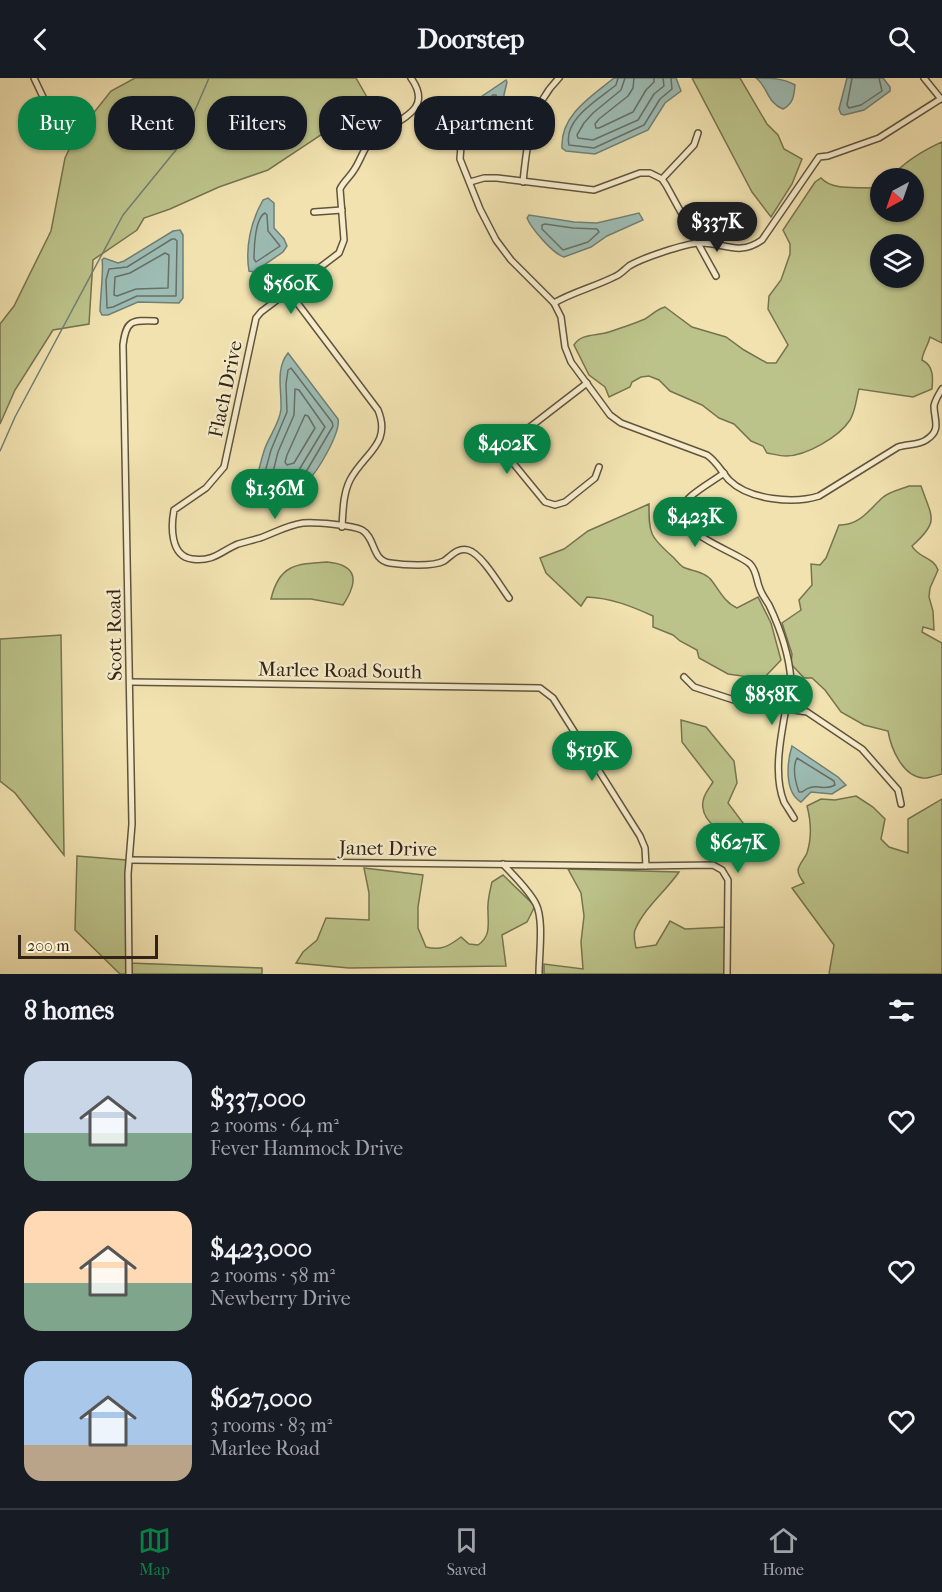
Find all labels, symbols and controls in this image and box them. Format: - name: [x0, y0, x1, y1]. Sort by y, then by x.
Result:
- icon: back: [24, 23, 57, 56]
- text: Doorstep: [418, 23, 524, 55]
- icon: search: [885, 23, 918, 56]
- chip: Buy: [18, 96, 96, 150]
- chip: Rent: [108, 96, 195, 150]
- chip: Filters: [207, 96, 307, 150]
- chip: New: [319, 96, 402, 150]
- chip: Apartment: [414, 96, 555, 150]
- north arrow: [870, 168, 924, 222]
- map controls: [870, 168, 924, 288]
- pin: $337K: [675, 202, 759, 253]
- text: $337K: [691, 210, 743, 233]
- button: layers: [870, 234, 924, 288]
- pin: $560K: [249, 264, 333, 315]
- text: $560K: [263, 272, 319, 295]
- street label: Flach Drive: [204, 338, 247, 440]
- pin: $402K: [465, 424, 549, 475]
- text: $402K: [478, 432, 536, 455]
- pin: $1.36M: [226, 469, 324, 520]
- text: $1.36M: [245, 477, 305, 500]
- pin: $423K: [653, 497, 737, 548]
- text: $423K: [667, 505, 723, 528]
- street label: Scott Road: [102, 588, 127, 681]
- street label: Marlee Road South: [258, 658, 423, 683]
- pin: $858K: [730, 675, 814, 726]
- text: $858K: [745, 683, 799, 706]
- pin: $519K: [550, 731, 634, 782]
- text: $519K: [566, 739, 618, 762]
- pin: $627K: [696, 823, 780, 874]
- text: $627K: [710, 831, 766, 854]
- street label: Janet Drive: [337, 836, 437, 861]
- scale bar: [18, 932, 158, 959]
- text: 200 m: [27, 936, 70, 955]
- icon: filters: [885, 994, 918, 1027]
- text: 8 homes: [24, 995, 114, 1026]
- text: $337,000: [210, 1083, 306, 1114]
- icon: home: [72, 1085, 144, 1157]
- icon: heart: [885, 1105, 918, 1138]
- text: 2 rooms · 64 m²: [210, 1114, 339, 1137]
- text: Fever Hammock Drive: [210, 1137, 403, 1160]
- text: $423,000: [210, 1233, 312, 1264]
- icon: home: [72, 1235, 144, 1307]
- icon: heart: [885, 1255, 918, 1288]
- text: 2 rooms · 58 m²: [210, 1264, 335, 1287]
- text: Newberry Drive: [210, 1287, 351, 1310]
- text: $627,000: [210, 1383, 312, 1414]
- icon: home: [72, 1385, 144, 1457]
- icon: heart: [885, 1405, 918, 1438]
- text: 3 rooms · 83 m²: [210, 1414, 333, 1437]
- text: Marlee Road: [210, 1437, 320, 1460]
- tab: Map: [138, 1524, 171, 1579]
- tab: Saved: [447, 1524, 487, 1579]
- tab: Home: [762, 1524, 804, 1579]

